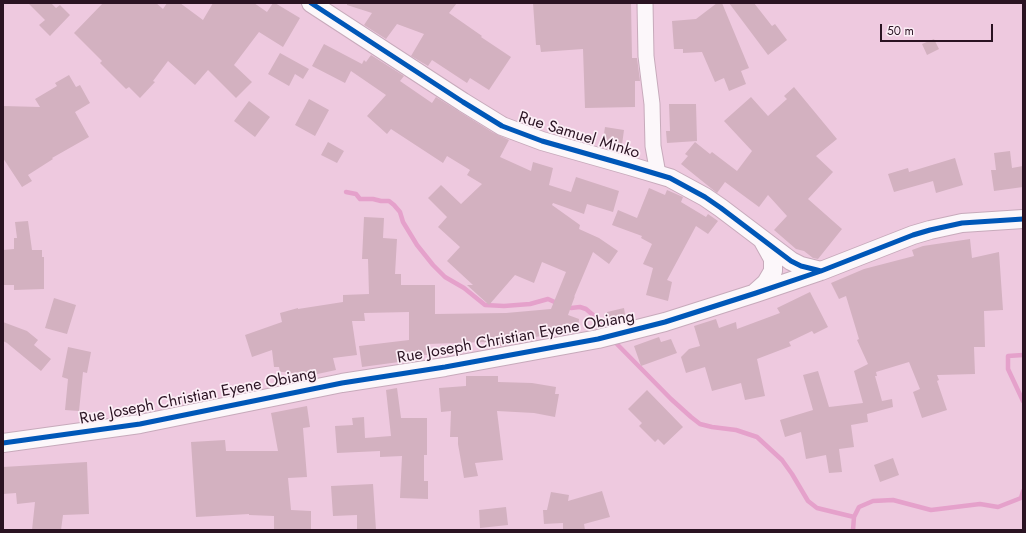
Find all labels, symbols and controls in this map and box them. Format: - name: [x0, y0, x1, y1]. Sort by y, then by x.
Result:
- scale bar: [882, 16, 995, 42]
- text: 50 m: [887, 22, 914, 40]
- street label: Rue Samuel Minko: [516, 108, 642, 164]
- street label: Rue Joseph Christian Eyene Obiang: [396, 308, 636, 368]
- street label: Rue Joseph Christian Eyene Obiang: [78, 365, 318, 429]

